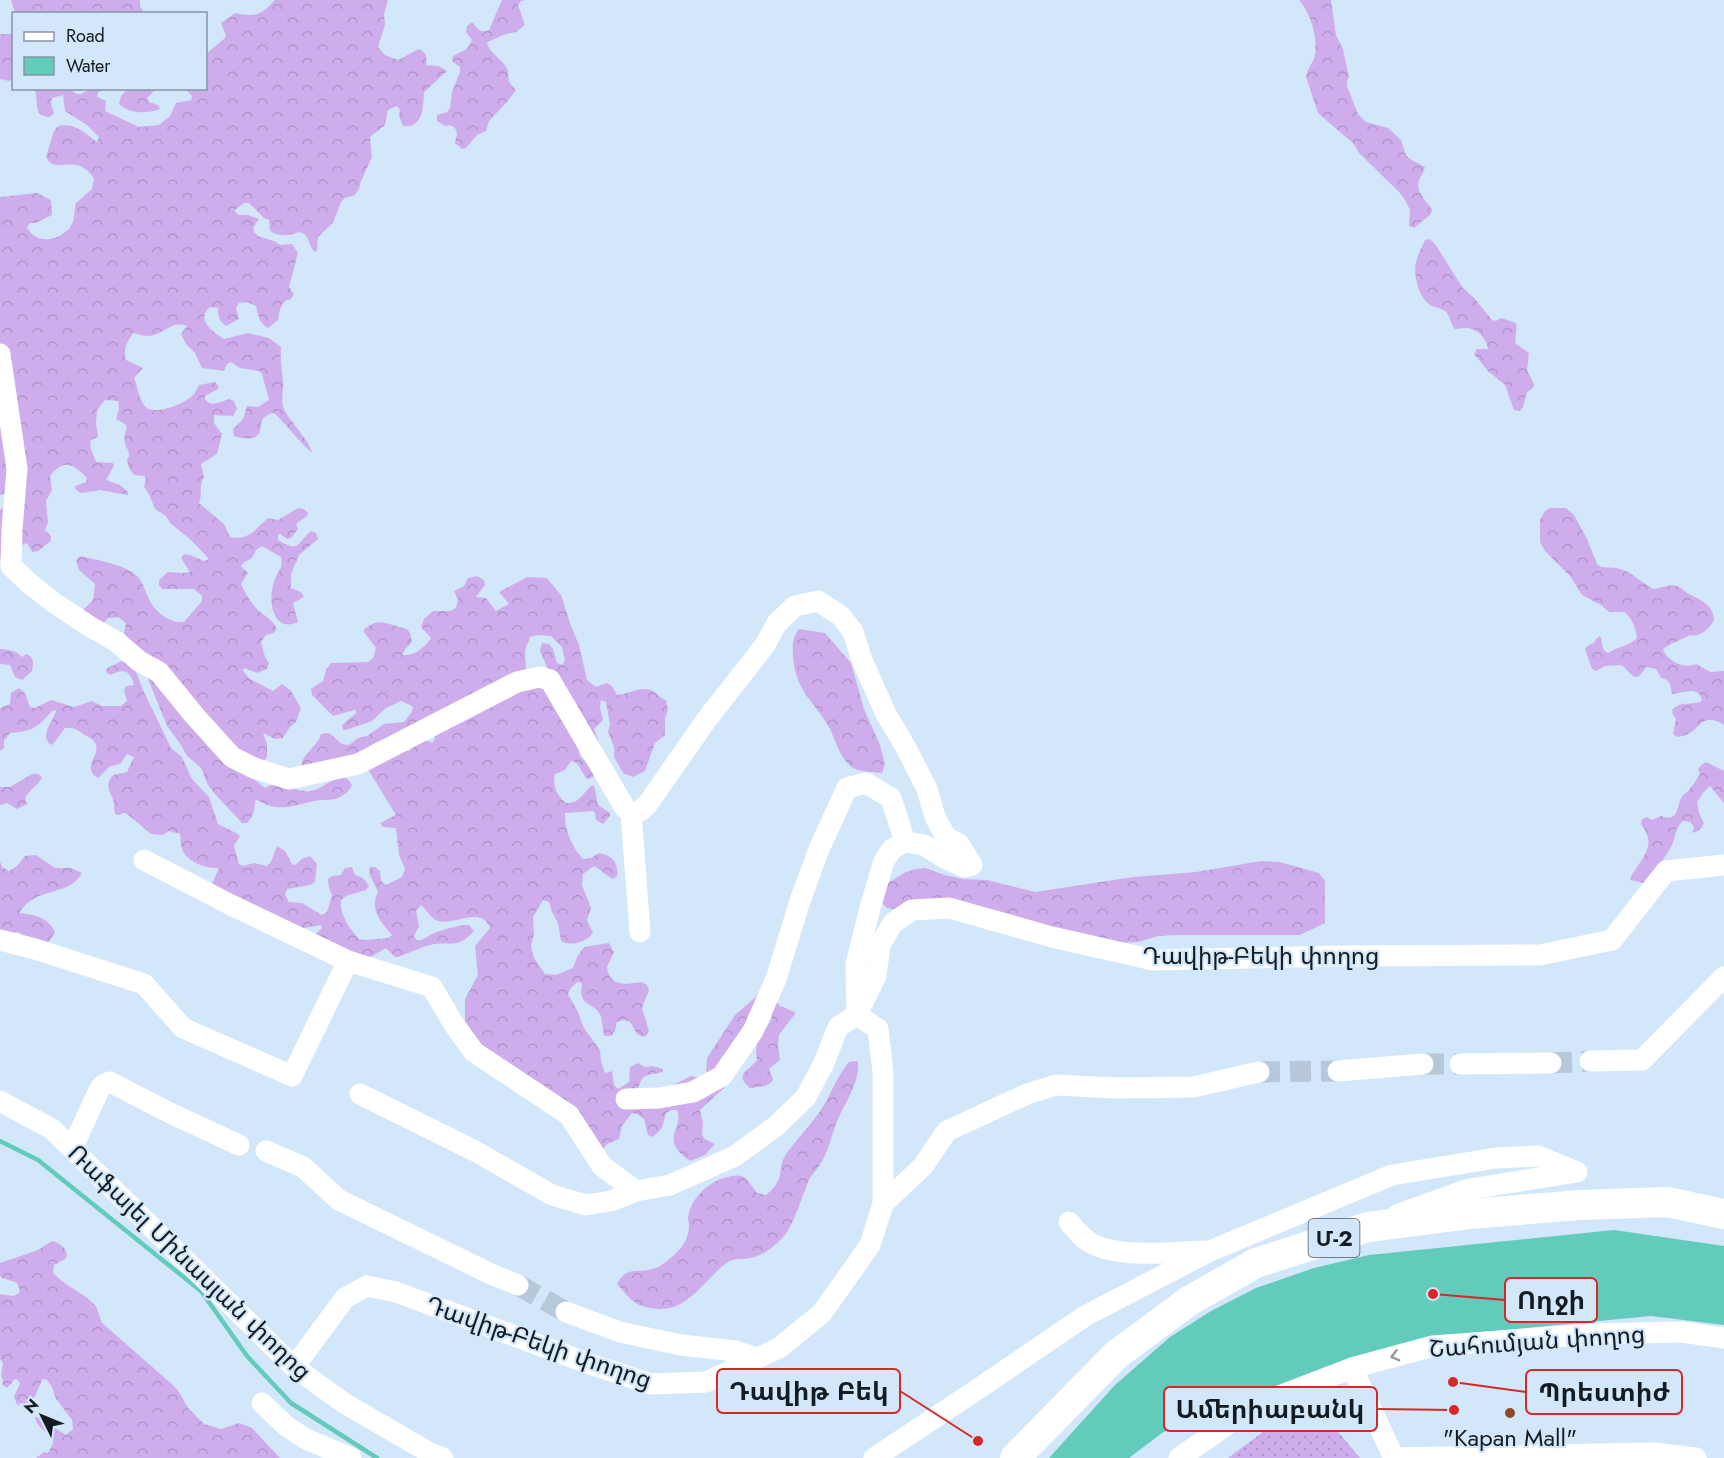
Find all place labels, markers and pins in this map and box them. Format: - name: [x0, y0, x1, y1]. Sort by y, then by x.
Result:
- callout: Ողջի: [1505, 1278, 1597, 1322]
- callout: Դավիթ Բեկ: [717, 1369, 900, 1413]
- callout: Պրեստիժ: [1526, 1370, 1682, 1414]
- callout: Ամերիաբանկ: [1164, 1387, 1377, 1431]
- marker: "Kapan Mall": [1503, 1406, 1517, 1420]
- place label: "Kapan Mall": [1443, 1420, 1577, 1455]

